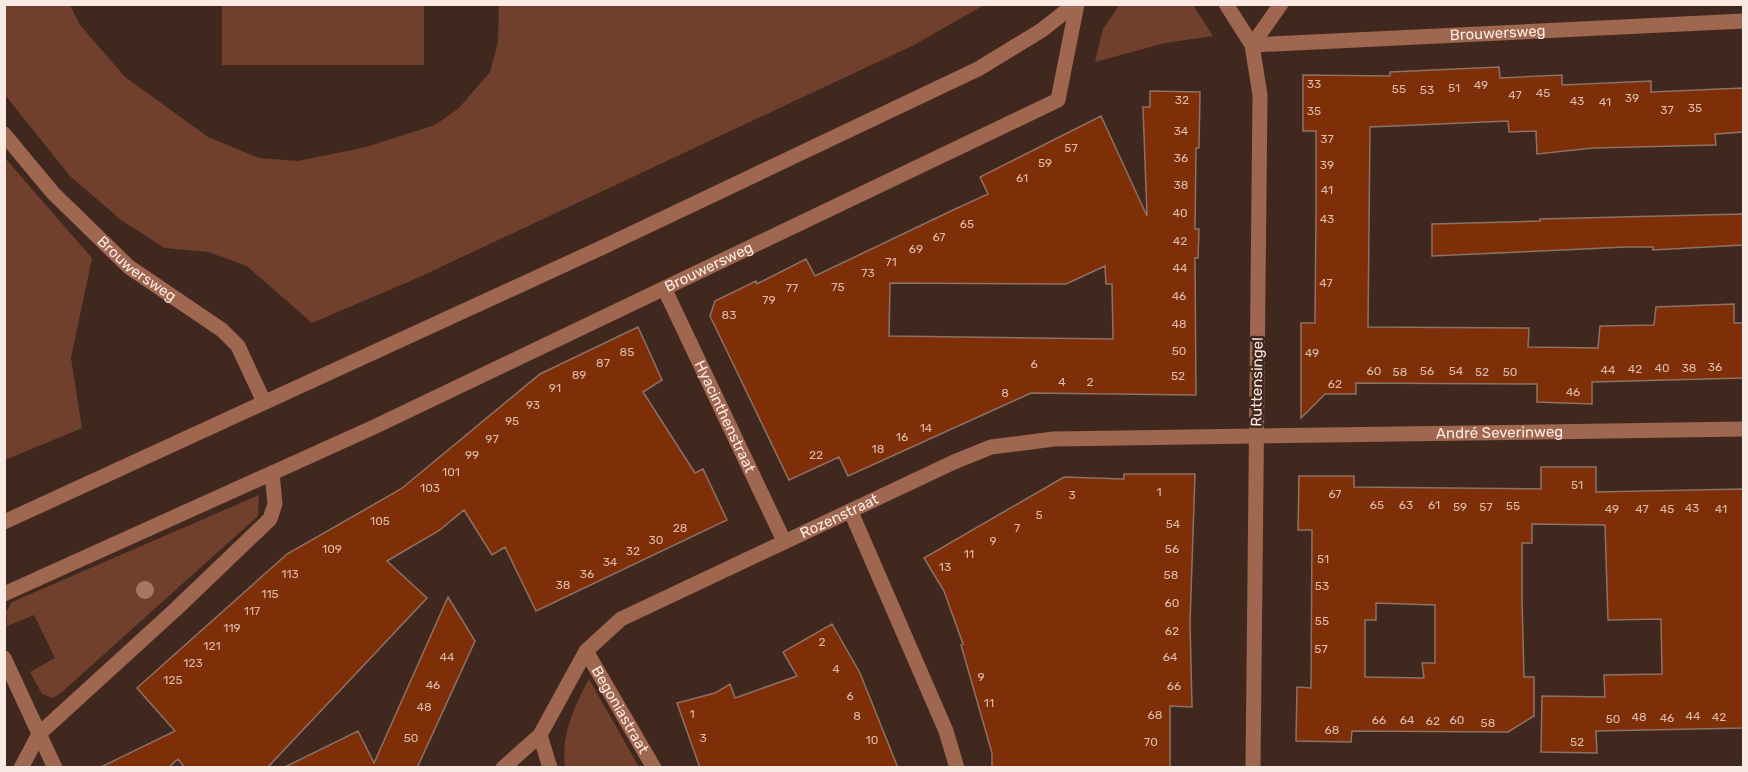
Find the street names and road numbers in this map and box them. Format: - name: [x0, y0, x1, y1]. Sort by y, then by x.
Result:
- street label: Brouwersweg: [1449, 22, 1546, 44]
- street label: Brouwersweg: [94, 232, 180, 305]
- street label: Brouwersweg: [662, 238, 756, 296]
- street label: Ruttensingel: [1247, 337, 1267, 427]
- street label: Hyacinthenstraat: [691, 358, 759, 476]
- street label: André Severinweg: [1436, 423, 1563, 442]
- street label: Rozenstraat: [797, 490, 881, 542]
- street label: Begoniastraat: [588, 663, 653, 757]

